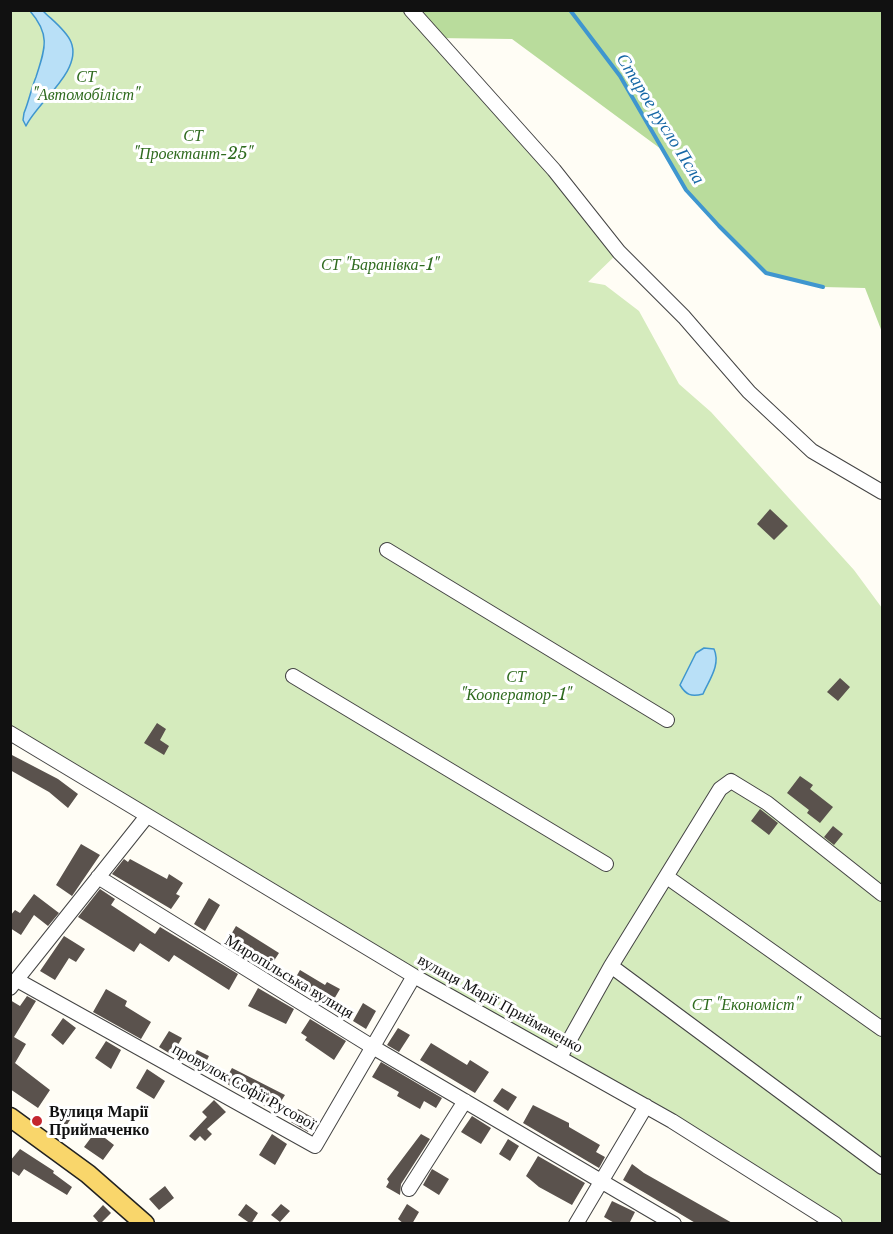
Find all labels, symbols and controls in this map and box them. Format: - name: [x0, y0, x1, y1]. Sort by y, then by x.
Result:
- water label: Старое русло Псла: [611, 50, 709, 188]
- park label: СТ "Автомобіліст": [32, 67, 140, 105]
- park label: СТ "Проектант-25": [133, 126, 253, 164]
- park label: СТ "Баранівка-1": [321, 255, 439, 275]
- park label: СТ "Кооператор-1": [461, 667, 571, 705]
- street label: Миропільська вулиця: [221, 931, 357, 1023]
- street label: вулиця Марії Приймаченко: [414, 951, 586, 1057]
- park label: СТ "Економіст": [692, 995, 800, 1015]
- street label: провулок Софії Русової: [169, 1039, 319, 1135]
- place label: Вулиця Марії Приймаченко: [49, 1102, 149, 1140]
- marker: Вулиця Марії Приймаченко: [30, 1114, 44, 1128]

